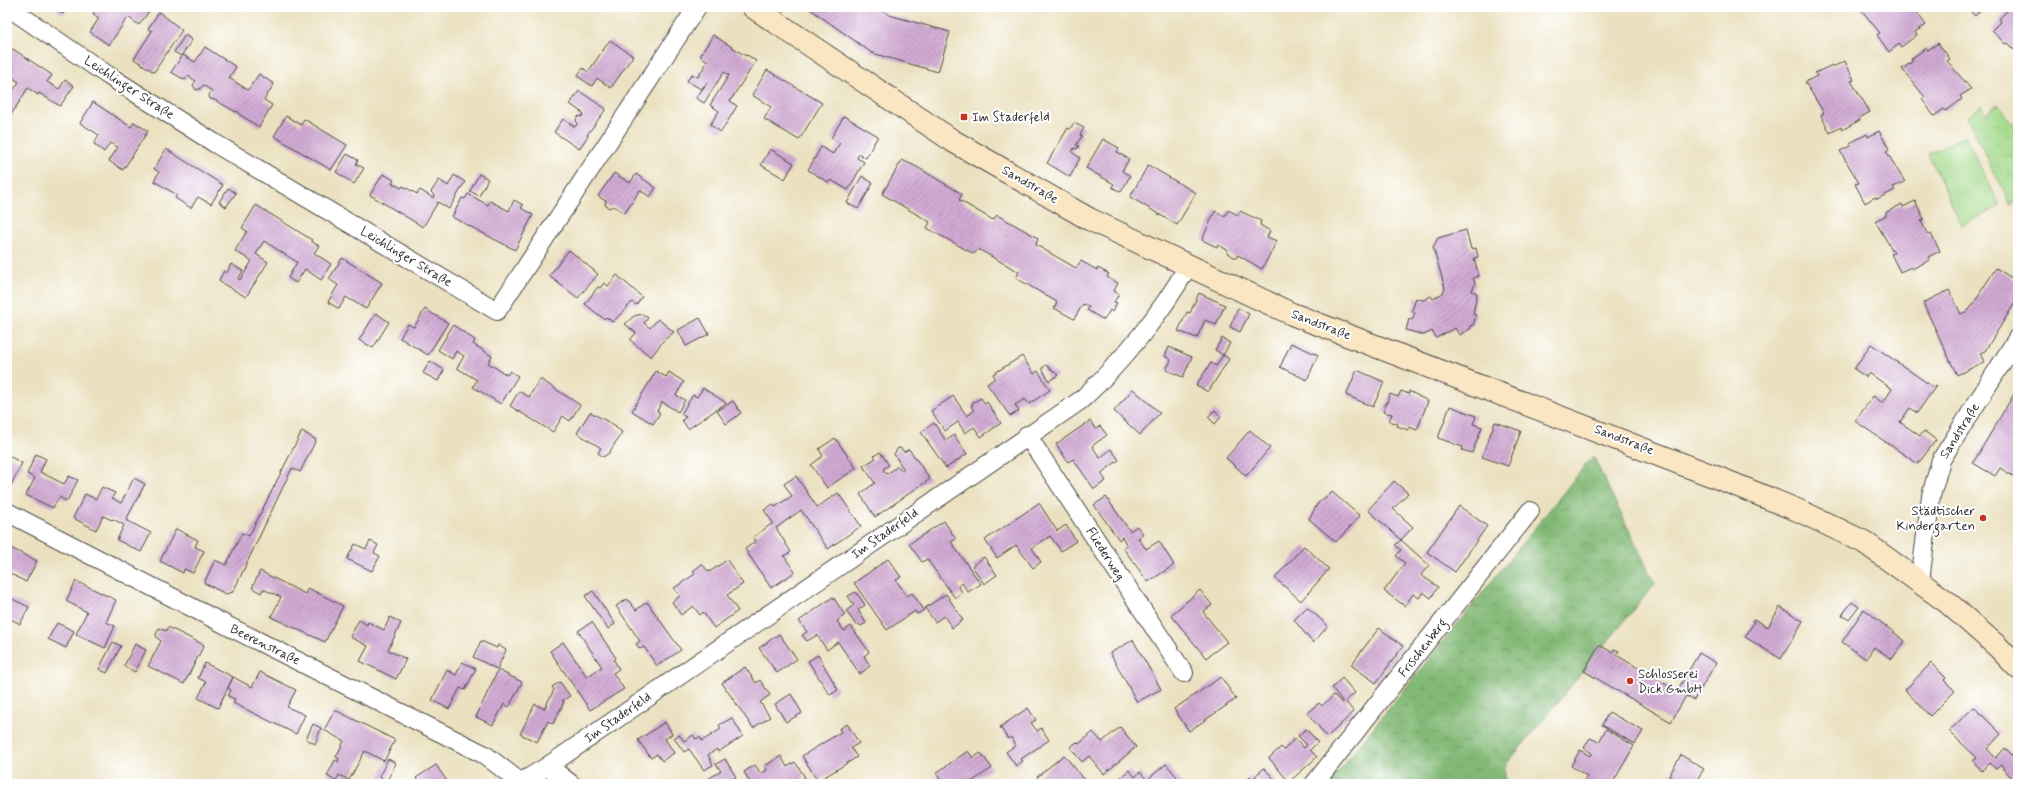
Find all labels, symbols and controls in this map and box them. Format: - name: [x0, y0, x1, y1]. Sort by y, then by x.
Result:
- street label: Leichlinger Straße: [80, 52, 177, 125]
- place label: Im Staderfeld: [972, 109, 1050, 126]
- marker: Im Staderfeld: [959, 112, 969, 122]
- street label: Sandstraße: [999, 162, 1061, 208]
- street label: Leichlinger Straße: [356, 223, 455, 293]
- street label: Sandstraße: [1289, 306, 1353, 344]
- street label: Sandstraße: [1936, 400, 1984, 462]
- street label: Sandstraße: [1592, 421, 1656, 459]
- place label: Städtischer Kindergarten: [1896, 503, 1976, 537]
- street label: Im Staderfeld: [848, 505, 922, 563]
- marker: Städtischer Kindergarten: [1978, 513, 1988, 523]
- street label: Fliederweg: [1081, 524, 1129, 584]
- street label: Frischenberg: [1395, 615, 1453, 682]
- street label: Beerenstraße: [227, 621, 303, 669]
- place label: Schlosserei Dick GmbH: [1638, 666, 1702, 698]
- marker: Schlosserei Dick GmbH: [1625, 676, 1635, 686]
- street label: Im Staderfeld: [581, 689, 655, 747]

